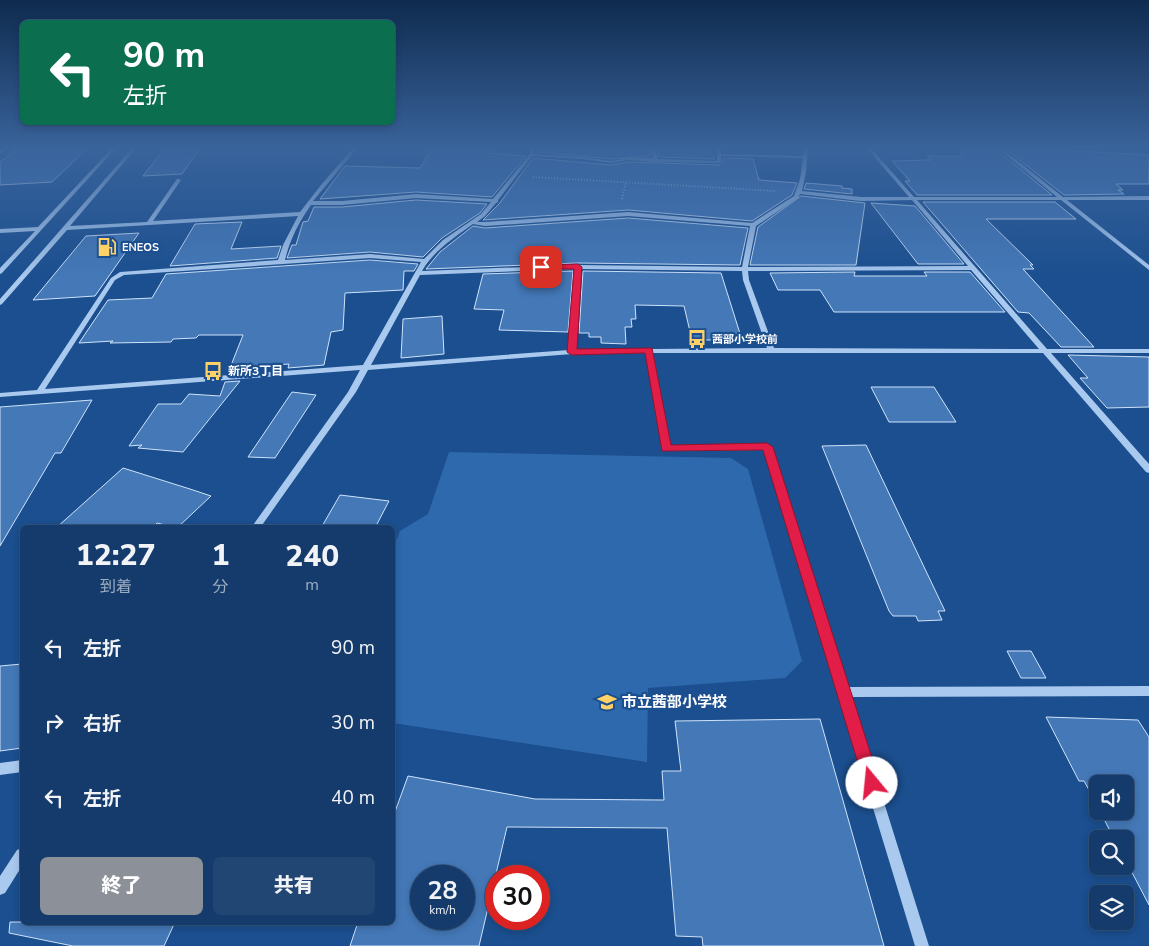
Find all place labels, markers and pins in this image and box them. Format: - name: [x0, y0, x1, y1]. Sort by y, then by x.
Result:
- fuel station icon: ENEOS: [96, 236, 118, 258]
- place label: ENEOS: [122, 240, 159, 255]
- pin: [520, 246, 562, 288]
- bus stop icon: 茜部小学校前: [686, 328, 708, 350]
- place label: 茜部小学校前: [712, 332, 778, 347]
- bus stop icon: 新所3丁目: [202, 360, 224, 382]
- place label: 新所3丁目: [228, 363, 283, 379]
- school or university icon: 市立茜部小学校: [596, 691, 618, 713]
- place label: 市立茜部小学校: [622, 692, 727, 712]

